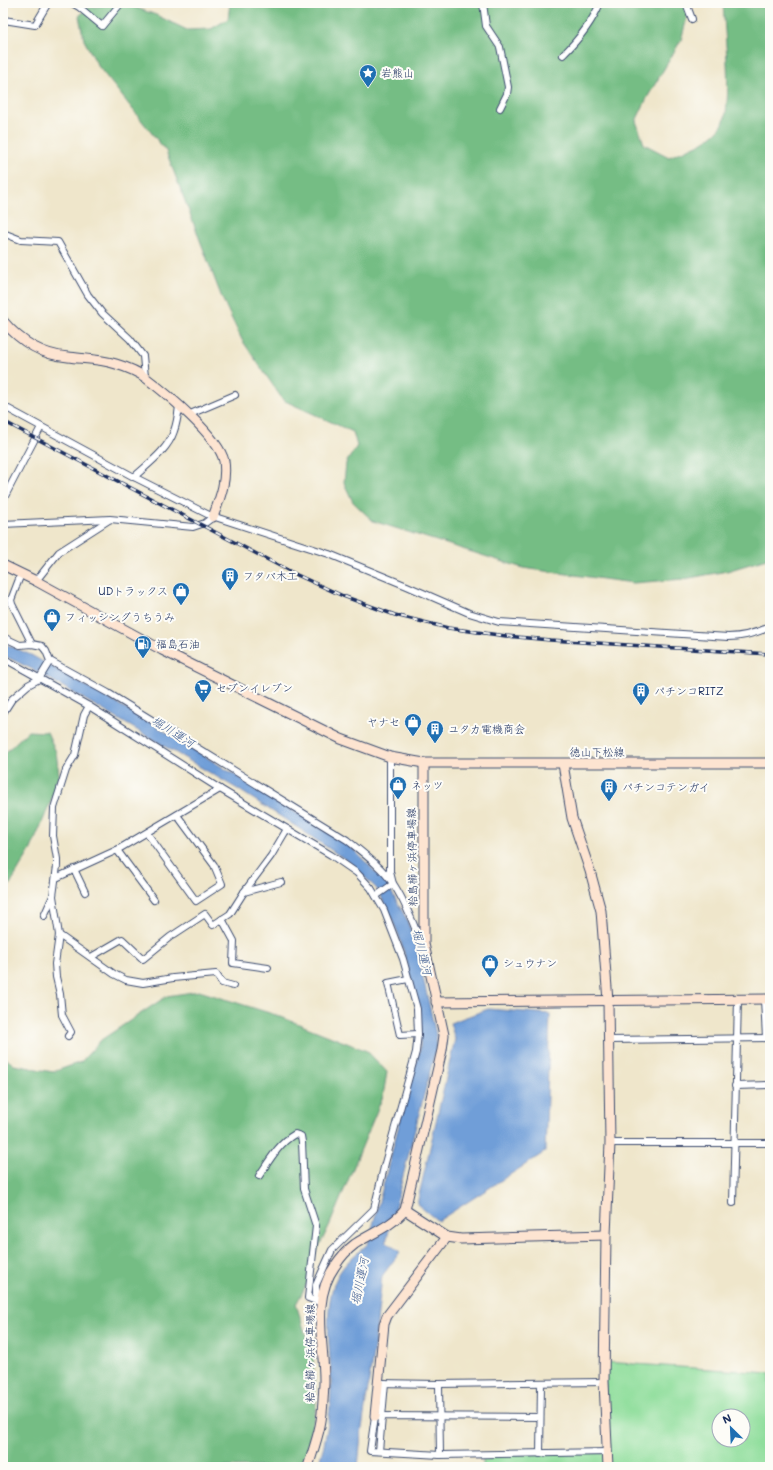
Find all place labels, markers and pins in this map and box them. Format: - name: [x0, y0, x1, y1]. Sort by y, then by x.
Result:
- place icon: 岩熊山: [358, 63, 378, 88]
- place label: 岩熊山: [381, 65, 414, 80]
- building icon: フタバ木工: [220, 566, 240, 591]
- place label: フタバ木工: [243, 568, 298, 583]
- shop icon: UDトラックス: [171, 581, 191, 606]
- place label: UDトラックス: [98, 583, 168, 598]
- shop icon: フィッシングうちうみ: [42, 607, 62, 632]
- place label: フィッシングうちうみ: [65, 609, 175, 624]
- fuel station icon: 福島石油: [133, 634, 153, 659]
- place label: 福島石油: [156, 636, 200, 651]
- supermarket icon: セブンイレブン: [193, 678, 213, 703]
- place label: セブンイレブン: [216, 680, 293, 695]
- building icon: パチンコRITZ: [631, 681, 651, 706]
- place label: パチンコRITZ: [654, 683, 724, 698]
- shop icon: ヤナセ: [403, 712, 423, 737]
- place label: ヤナセ: [367, 714, 400, 729]
- building icon: ユタカ電機商会: [425, 719, 445, 744]
- place label: ユタカ電機商会: [448, 721, 525, 736]
- shop icon: ネッツ: [388, 775, 408, 800]
- place label: ネッツ: [411, 777, 444, 792]
- building icon: パチンコテンガイ: [599, 777, 619, 802]
- place label: パチンコテンガイ: [622, 779, 710, 794]
- shop icon: シュウナン: [480, 953, 500, 978]
- place label: シュウナン: [503, 955, 557, 970]

